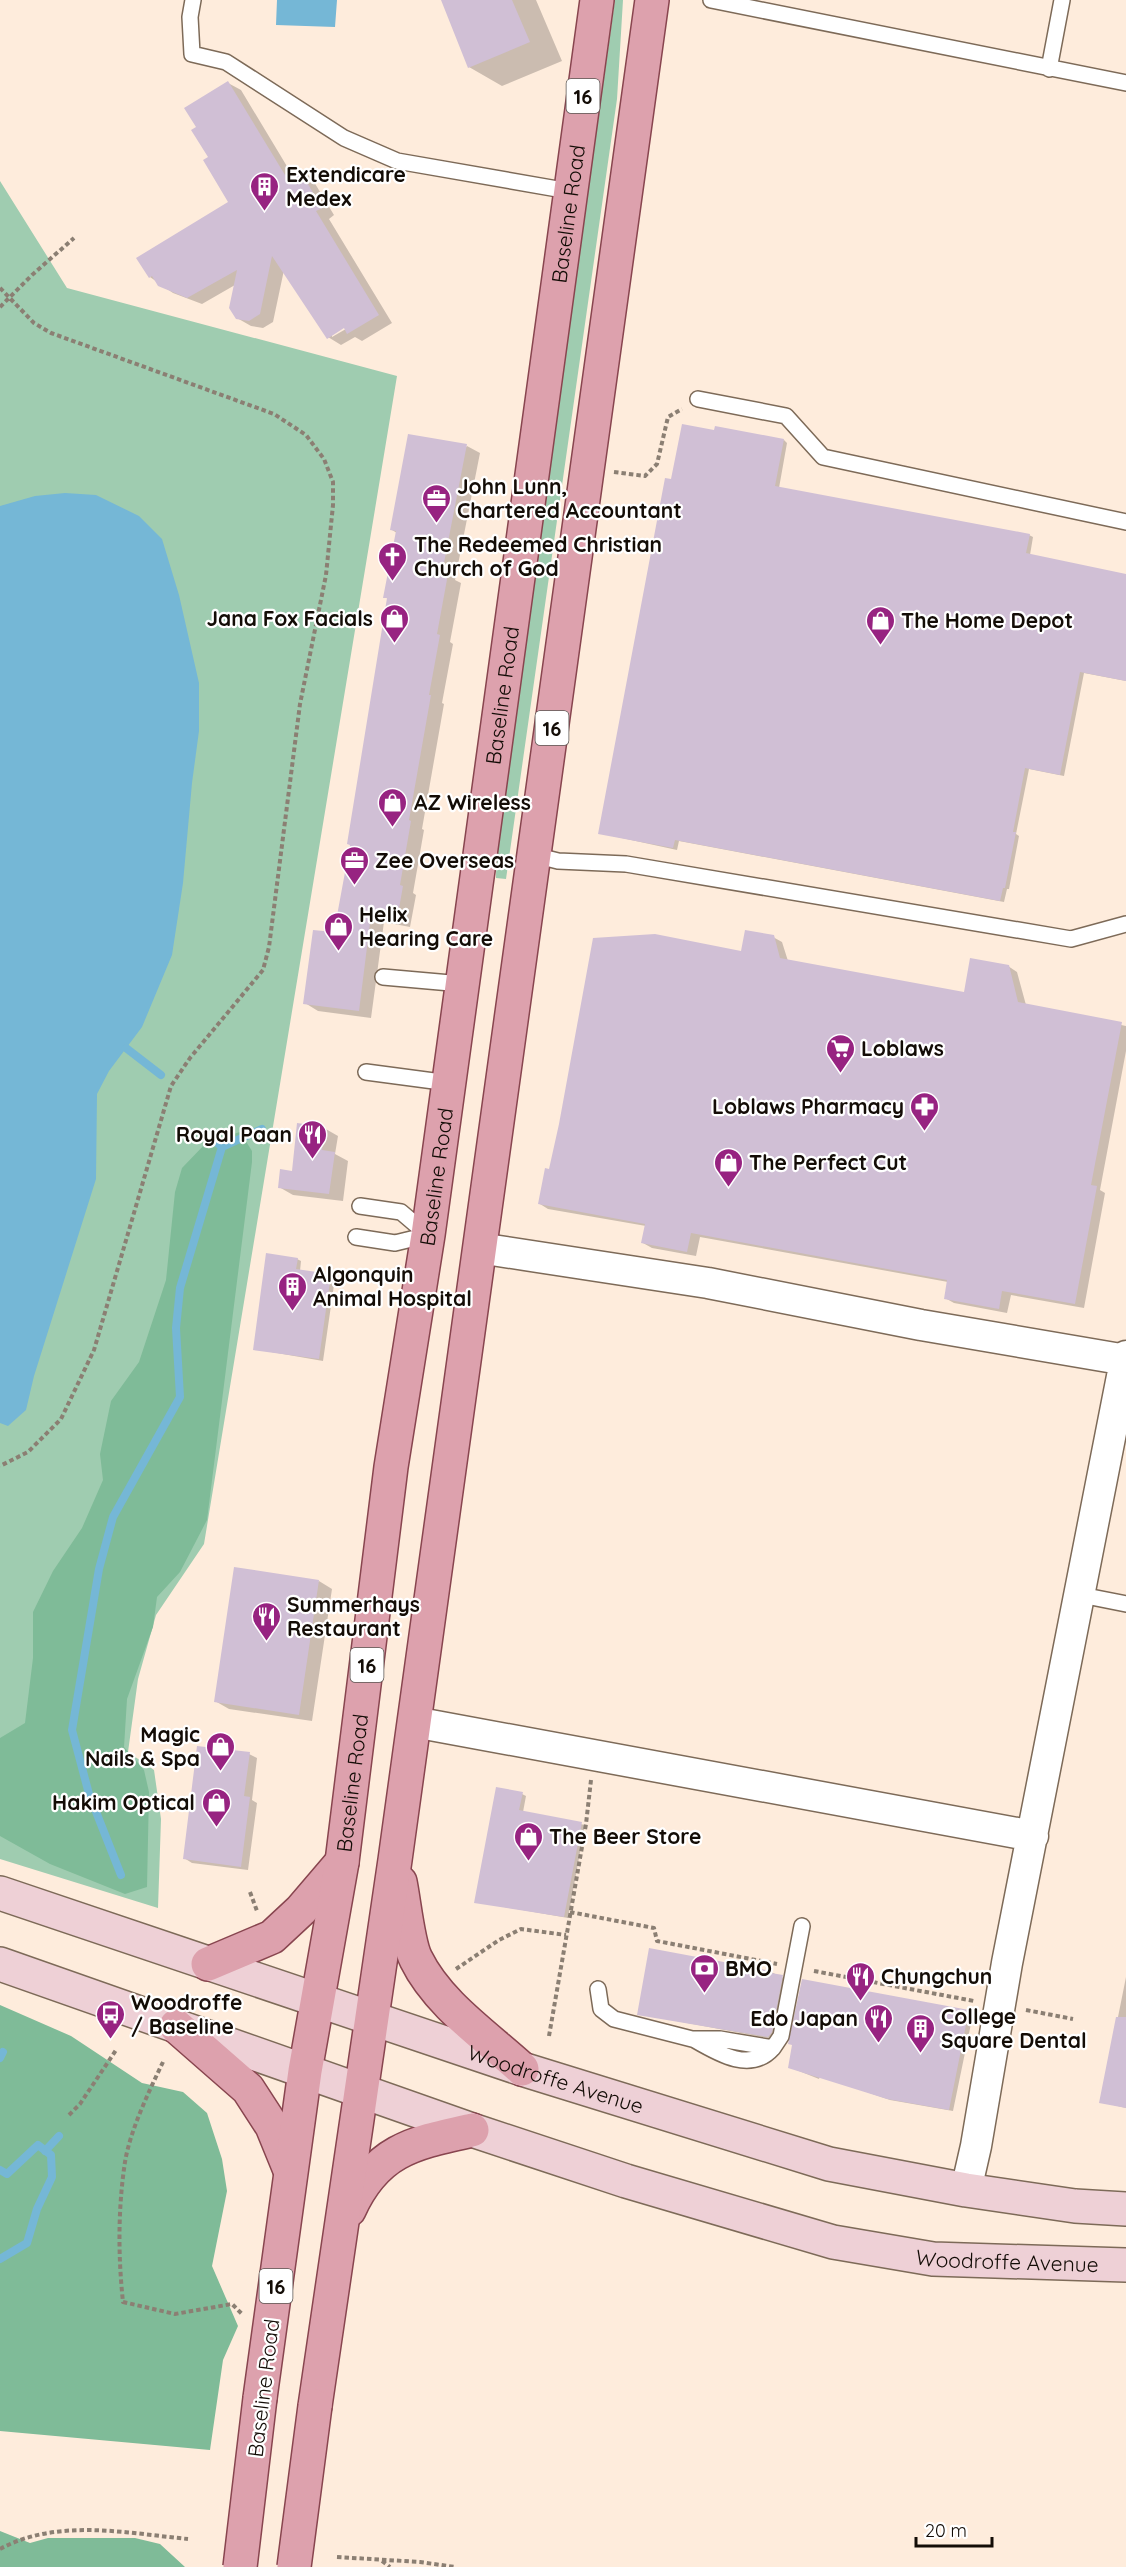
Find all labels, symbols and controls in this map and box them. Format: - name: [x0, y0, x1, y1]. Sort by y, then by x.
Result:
- road number: 16: [566, 79, 600, 113]
- street label: Baseline Road: [545, 143, 590, 285]
- place label: Extendicare Medex: [286, 161, 406, 211]
- building icon: Extendicare Medex: [249, 170, 281, 212]
- place label: John Lunn, Chartered Accountant: [457, 473, 682, 523]
- office icon: John Lunn, Chartered Accountant: [420, 482, 452, 524]
- place label: The Redeemed Christian Church of God: [414, 531, 662, 581]
- church icon: The Redeemed Christian Church of God: [377, 540, 409, 582]
- shop icon: Jana Fox Facials: [378, 602, 410, 644]
- shop icon: The Home Depot: [864, 604, 896, 646]
- place label: Jana Fox Facials: [207, 605, 373, 631]
- place label: The Home Depot: [901, 607, 1073, 633]
- street label: Baseline Road: [480, 625, 524, 766]
- road number: 16: [536, 711, 568, 745]
- shop icon: AZ Wireless: [377, 786, 409, 828]
- place label: AZ Wireless: [414, 789, 531, 815]
- office icon: Zee Overseas: [338, 844, 370, 886]
- place label: Zee Overseas: [375, 847, 514, 873]
- place label: Helix Hearing Care: [359, 901, 493, 951]
- shop icon: Helix Hearing Care: [322, 910, 354, 952]
- supermarket icon: Loblaws: [824, 1032, 856, 1074]
- place label: Loblaws: [861, 1035, 944, 1061]
- pharmacy icon: Loblaws Pharmacy: [909, 1090, 941, 1132]
- place label: Loblaws Pharmacy: [712, 1093, 904, 1119]
- street label: Baseline Road: [413, 1106, 458, 1248]
- restaurant icon: Royal Paan: [297, 1118, 329, 1160]
- place label: Royal Paan: [176, 1121, 292, 1147]
- shop icon: The Perfect Cut: [712, 1146, 744, 1188]
- place label: The Perfect Cut: [749, 1149, 907, 1175]
- place label: Algonquin Animal Hospital: [313, 1261, 472, 1311]
- building icon: Algonquin Animal Hospital: [276, 1270, 308, 1312]
- place label: Summerhays Restaurant: [287, 1591, 420, 1641]
- restaurant icon: Summerhays Restaurant: [250, 1600, 282, 1642]
- road number: 16: [350, 1648, 384, 1682]
- street label: Baseline Road: [330, 1712, 373, 1854]
- place label: Magic Nails & Spa: [85, 1721, 200, 1771]
- shop icon: Magic Nails & Spa: [205, 1730, 237, 1772]
- shop icon: Hakim Optical: [200, 1786, 232, 1828]
- place label: Hakim Optical: [52, 1789, 195, 1815]
- shop icon: The Beer Store: [512, 1820, 544, 1862]
- place label: The Beer Store: [549, 1823, 701, 1849]
- bank icon: BMO: [688, 1952, 720, 1994]
- place label: BMO: [725, 1955, 772, 1981]
- restaurant icon: Chungchun: [844, 1960, 876, 2002]
- place label: Chungchun: [881, 1963, 992, 1989]
- place label: Woodroffe / Baseline: [131, 1989, 242, 2039]
- bus stop icon: Woodroffe / Baseline: [94, 1998, 126, 2040]
- restaurant icon: Edo Japan: [863, 2002, 895, 2044]
- place label: College Square Dental: [941, 2003, 1087, 2053]
- place label: Edo Japan: [750, 2005, 858, 2031]
- building icon: College Square Dental: [904, 2012, 936, 2054]
- street label: Woodroffe Avenue: [464, 2039, 647, 2119]
- street label: Woodroffe Avenue: [914, 2243, 1099, 2277]
- road number: 16: [260, 2269, 292, 2303]
- street label: Baseline Road: [242, 2317, 284, 2459]
- scale bar: [916, 2510, 992, 2548]
- text: 20 m: [925, 2519, 967, 2542]

